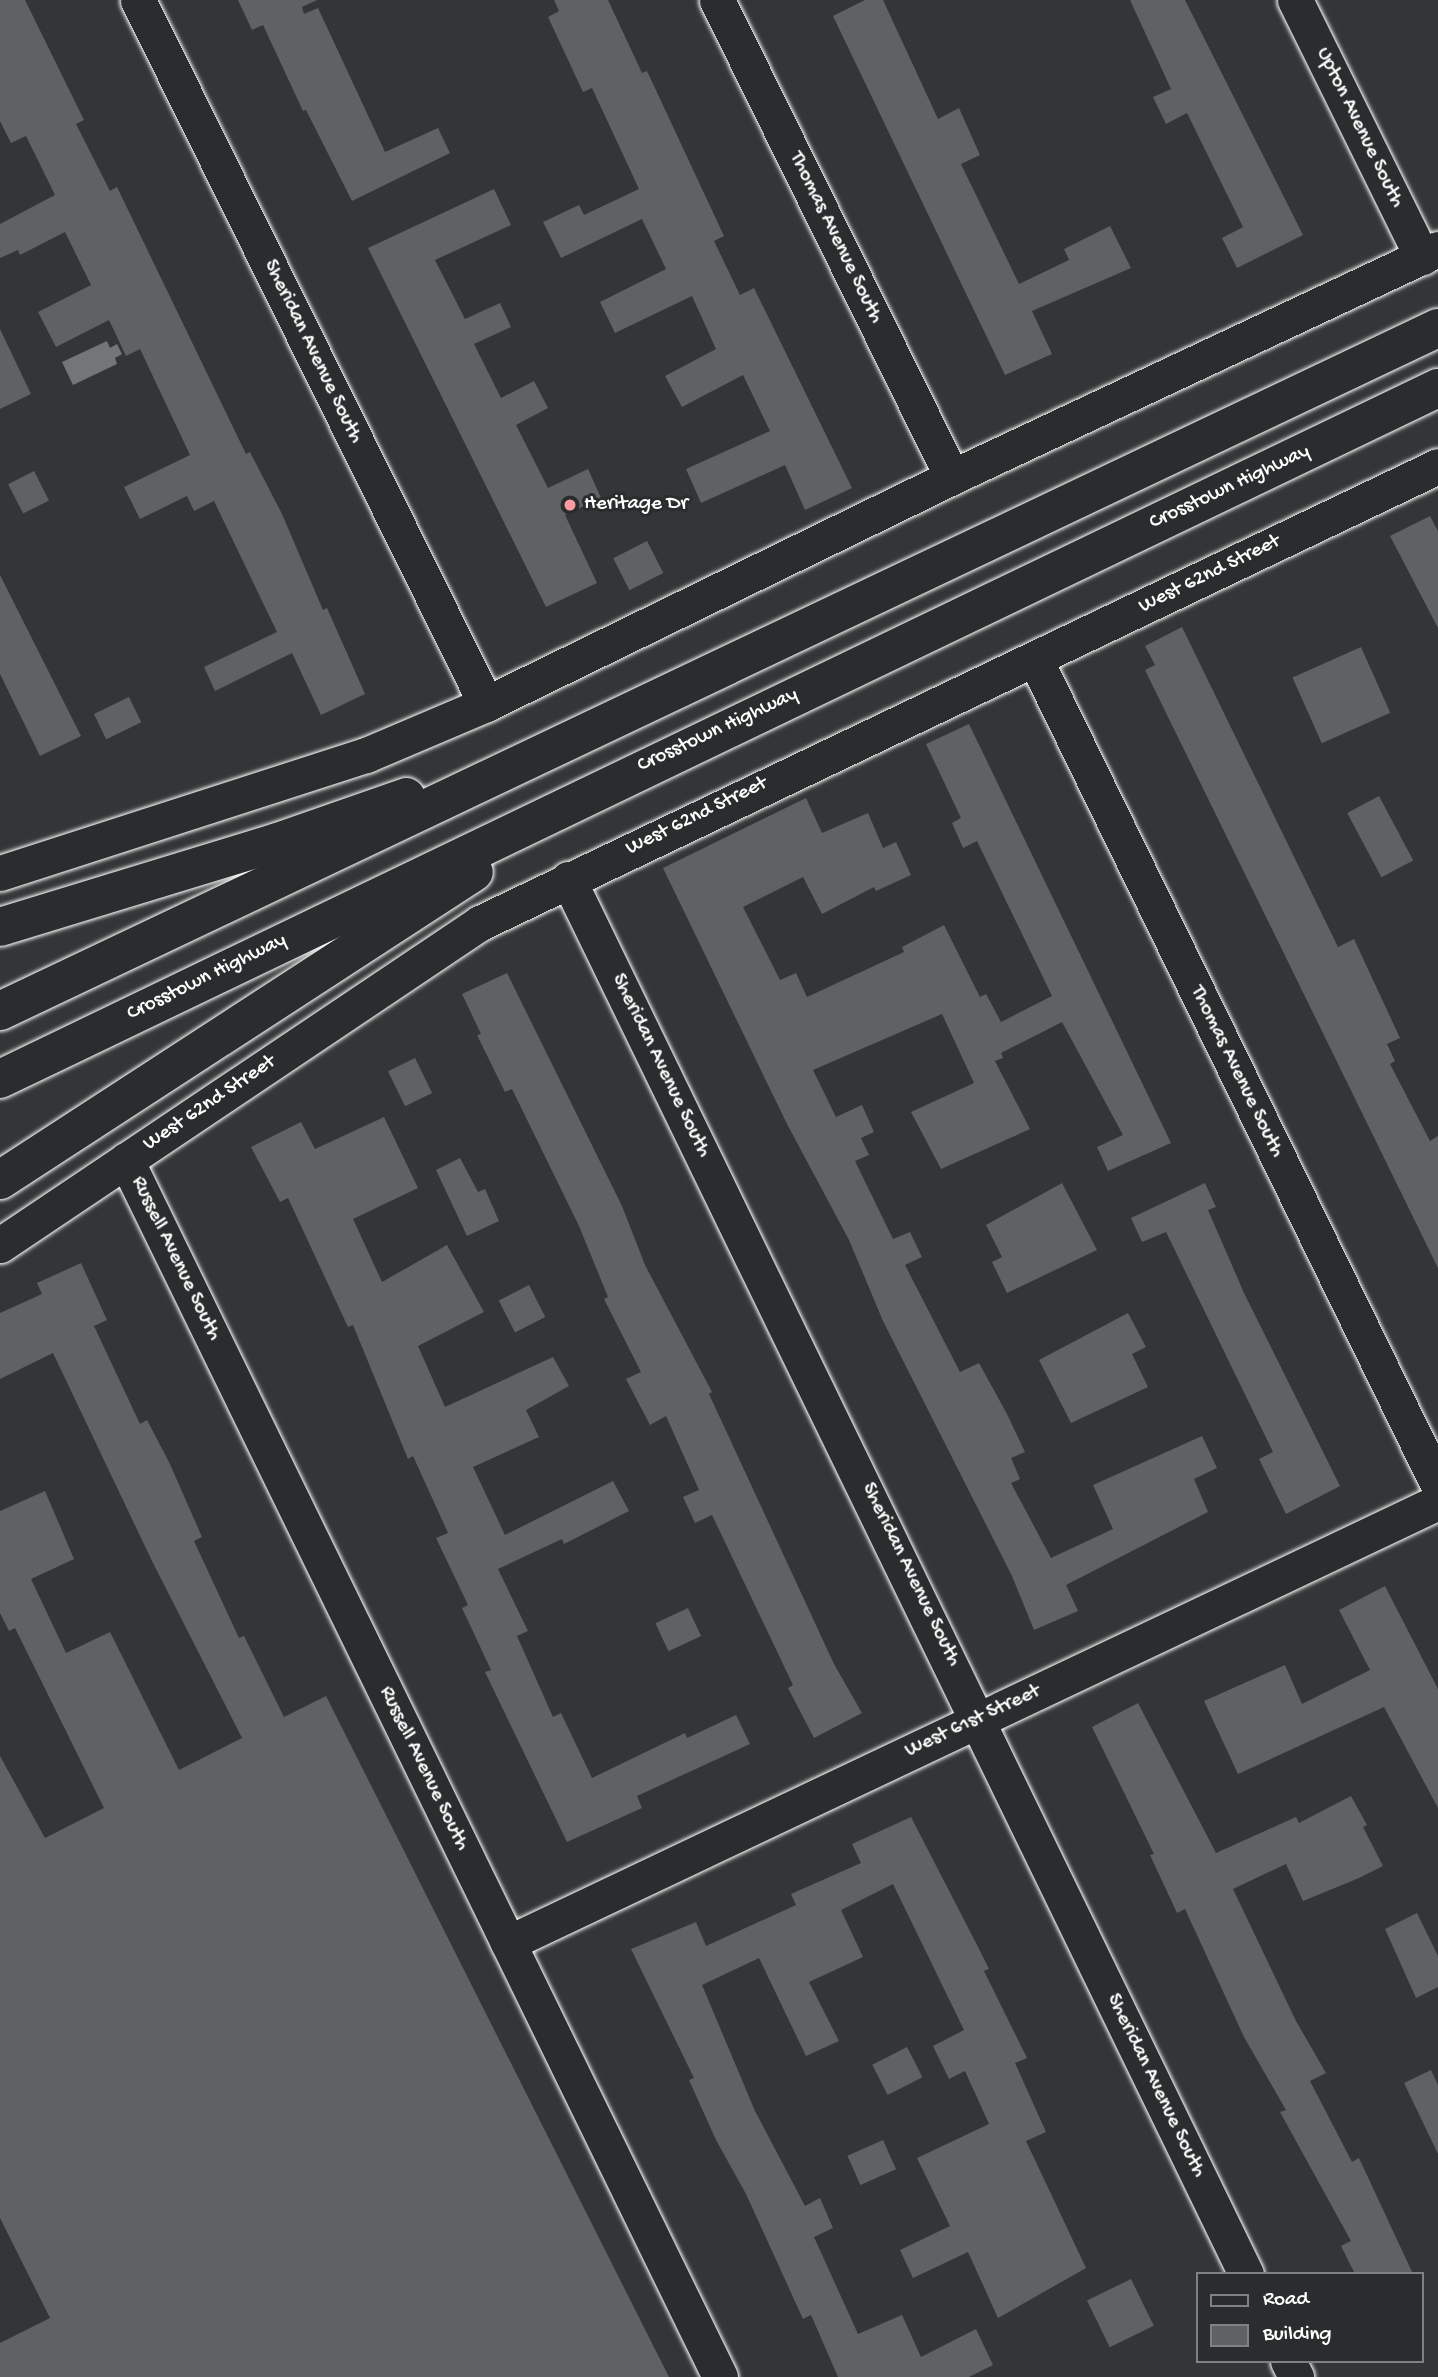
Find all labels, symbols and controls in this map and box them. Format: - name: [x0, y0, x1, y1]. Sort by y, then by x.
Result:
- street label: Upton Avenue South: [1309, 44, 1409, 212]
- street label: Thomas Avenue South: [782, 148, 888, 328]
- street label: Sheridan Avenue South: [257, 256, 367, 448]
- street label: Crosstown Highway: [1146, 440, 1314, 536]
- place label: Heritage Dr: [584, 492, 688, 518]
- marker: Heritage Dr: [562, 497, 578, 513]
- street label: West 62nd Street: [1135, 530, 1285, 620]
- street label: Crosstown Highway: [634, 683, 802, 779]
- street label: West 62nd Street: [622, 772, 772, 862]
- street label: Crosstown Highway: [123, 929, 291, 1027]
- street label: Sheridan Avenue South: [605, 970, 715, 1162]
- street label: Thomas Avenue South: [1183, 982, 1289, 1162]
- street label: West 62nd Street: [139, 1050, 281, 1158]
- street label: Russell Avenue South: [124, 1173, 226, 1345]
- street label: Sheridan Avenue South: [855, 1479, 965, 1671]
- street label: West 61st Street: [901, 1680, 1045, 1764]
- street label: Russell Avenue South: [372, 1683, 474, 1855]
- street label: Sheridan Avenue South: [1100, 1990, 1210, 2182]
- legend: [1196, 2272, 1424, 2363]
- text: Road: [1263, 2288, 1309, 2313]
- text: Building: [1263, 2323, 1332, 2348]

